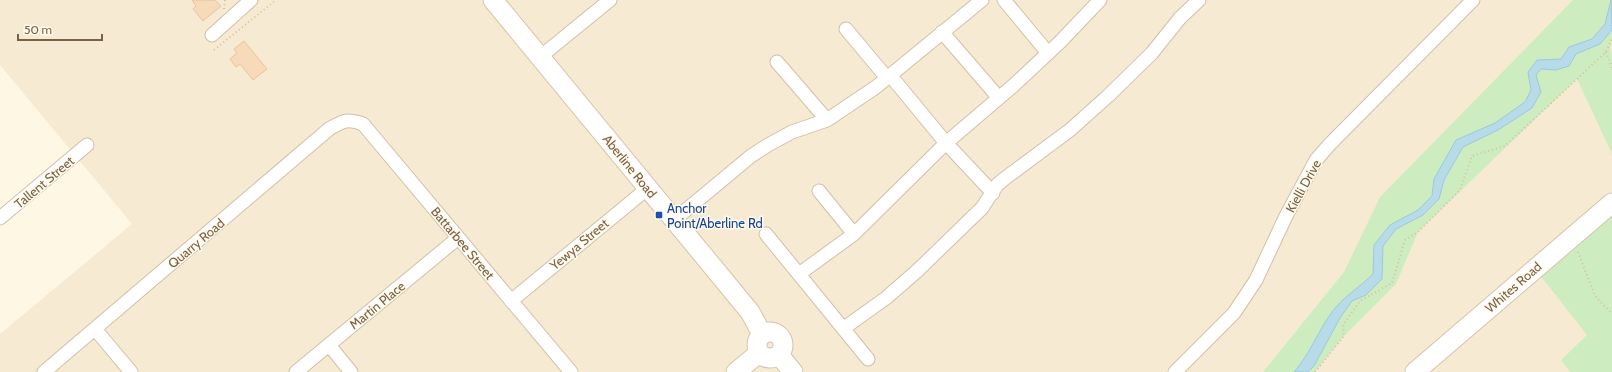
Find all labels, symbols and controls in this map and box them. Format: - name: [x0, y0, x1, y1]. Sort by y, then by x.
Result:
- scale bar: [18, 16, 102, 42]
- text: 50 m: [24, 22, 52, 37]
- street label: Aberline Road: [600, 131, 660, 201]
- street label: Tallent Street: [11, 152, 78, 212]
- street label: Kielli Drive: [1282, 156, 1324, 215]
- place label: Anchor Point/Aberline Rd: [667, 200, 763, 231]
- street label: Battarbee Street: [428, 203, 498, 283]
- marker: Anchor Point/Aberline Rd: [654, 210, 664, 220]
- street label: Quarry Road: [164, 215, 228, 271]
- street label: Yewya Street: [546, 215, 612, 274]
- street label: Whites Road: [1481, 258, 1545, 316]
- street label: Martin Place: [346, 277, 408, 332]

